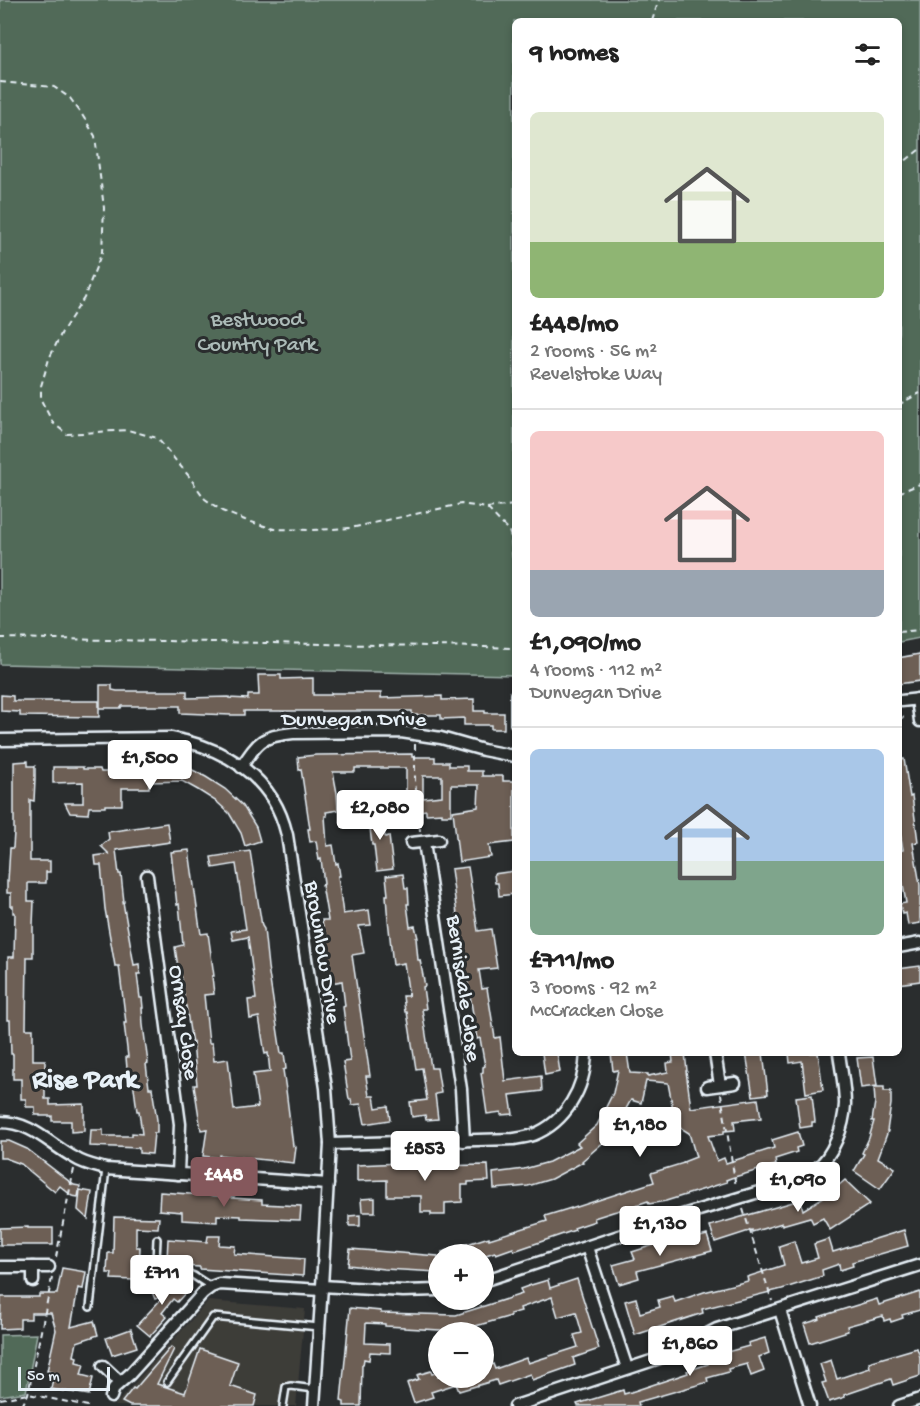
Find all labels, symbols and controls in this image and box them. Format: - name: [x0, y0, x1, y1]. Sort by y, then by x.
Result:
- icon: filters: [851, 38, 884, 71]
- text: 9 homes: [530, 39, 618, 70]
- icon: home: [653, 151, 761, 259]
- park label: Bestwood Country Park: [198, 308, 319, 359]
- text: £448/mo: [530, 310, 619, 341]
- text: 2 rooms · 56 m²: [530, 341, 657, 364]
- text: Revelstoke Way: [530, 364, 662, 387]
- icon: home: [653, 470, 761, 578]
- text: £1,090/mo: [530, 629, 641, 660]
- text: 4 rooms · 112 m²: [530, 660, 662, 683]
- text: Dunvegan Drive: [530, 683, 661, 706]
- street label: Dunvegan Drive: [280, 708, 427, 734]
- pin: £1,500: [101, 740, 199, 791]
- text: £1,500: [122, 748, 178, 771]
- icon: home: [653, 788, 761, 896]
- pin: £2,080: [331, 790, 429, 841]
- text: £2,080: [351, 798, 409, 821]
- street label: Brownlow Drive: [297, 878, 345, 1027]
- street label: Bernisdale Close: [439, 913, 485, 1064]
- text: £711/mo: [530, 947, 614, 978]
- street label: Ornsay Close: [161, 964, 203, 1082]
- text: 3 rooms · 92 m²: [530, 978, 657, 1001]
- text: McCracken Close: [530, 1001, 663, 1024]
- district label: Rise Park: [31, 1065, 141, 1098]
- pin: £1,180: [591, 1107, 689, 1158]
- text: £1,180: [613, 1115, 667, 1138]
- pin: £853: [389, 1131, 461, 1182]
- text: £853: [405, 1139, 445, 1162]
- pin: £448: [188, 1157, 260, 1208]
- pin: £1,090: [749, 1162, 847, 1213]
- text: £448: [205, 1165, 243, 1188]
- text: £1,090: [770, 1170, 826, 1193]
- pin: £1,130: [611, 1206, 709, 1257]
- text: £1,130: [633, 1214, 687, 1237]
- map controls: [428, 1244, 494, 1388]
- button: +: [428, 1244, 494, 1310]
- pin: £711: [126, 1255, 198, 1306]
- text: £711: [144, 1263, 180, 1286]
- button: −: [428, 1322, 494, 1388]
- pin: £1,860: [641, 1326, 739, 1377]
- text: £1,860: [662, 1334, 718, 1357]
- scale bar: [18, 1364, 110, 1392]
- text: 50 m: [27, 1368, 60, 1387]

